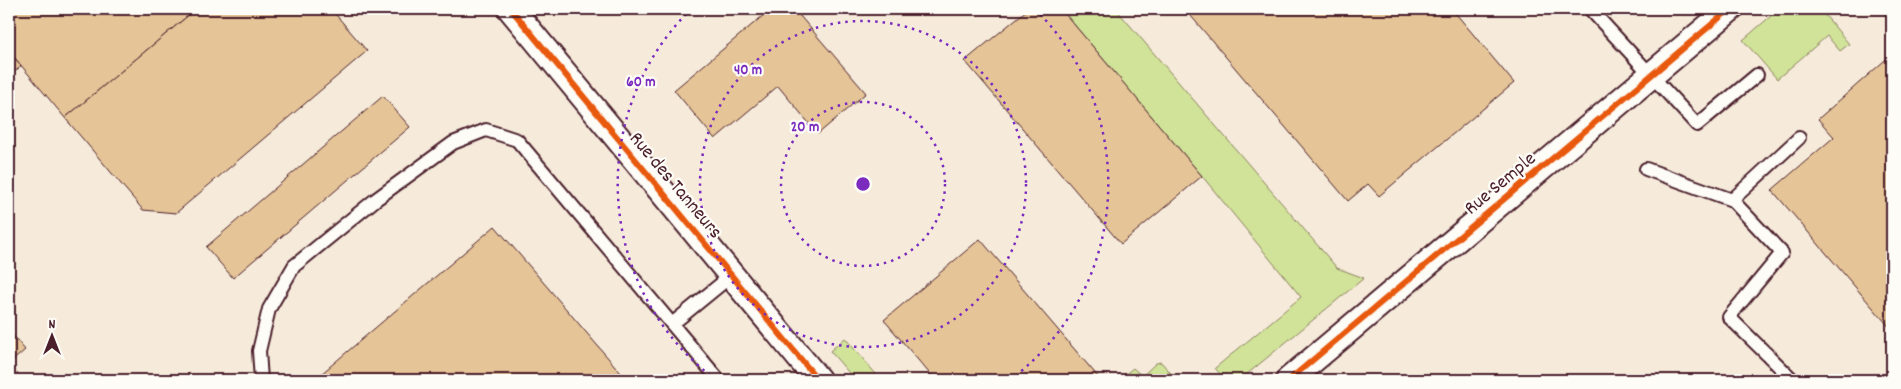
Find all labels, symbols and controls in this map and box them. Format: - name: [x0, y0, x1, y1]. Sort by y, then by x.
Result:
- text: 40 m: [734, 60, 762, 82]
- text: 60 m: [626, 72, 656, 94]
- text: 20 m: [791, 117, 819, 139]
- street label: Rue des Tanneurs: [622, 126, 728, 246]
- street label: Rue Semple: [1459, 146, 1543, 223]
- centre of rings: [854, 175, 872, 193]
- north arrow: [28, 312, 78, 362]
- text: N: [49, 315, 56, 335]

